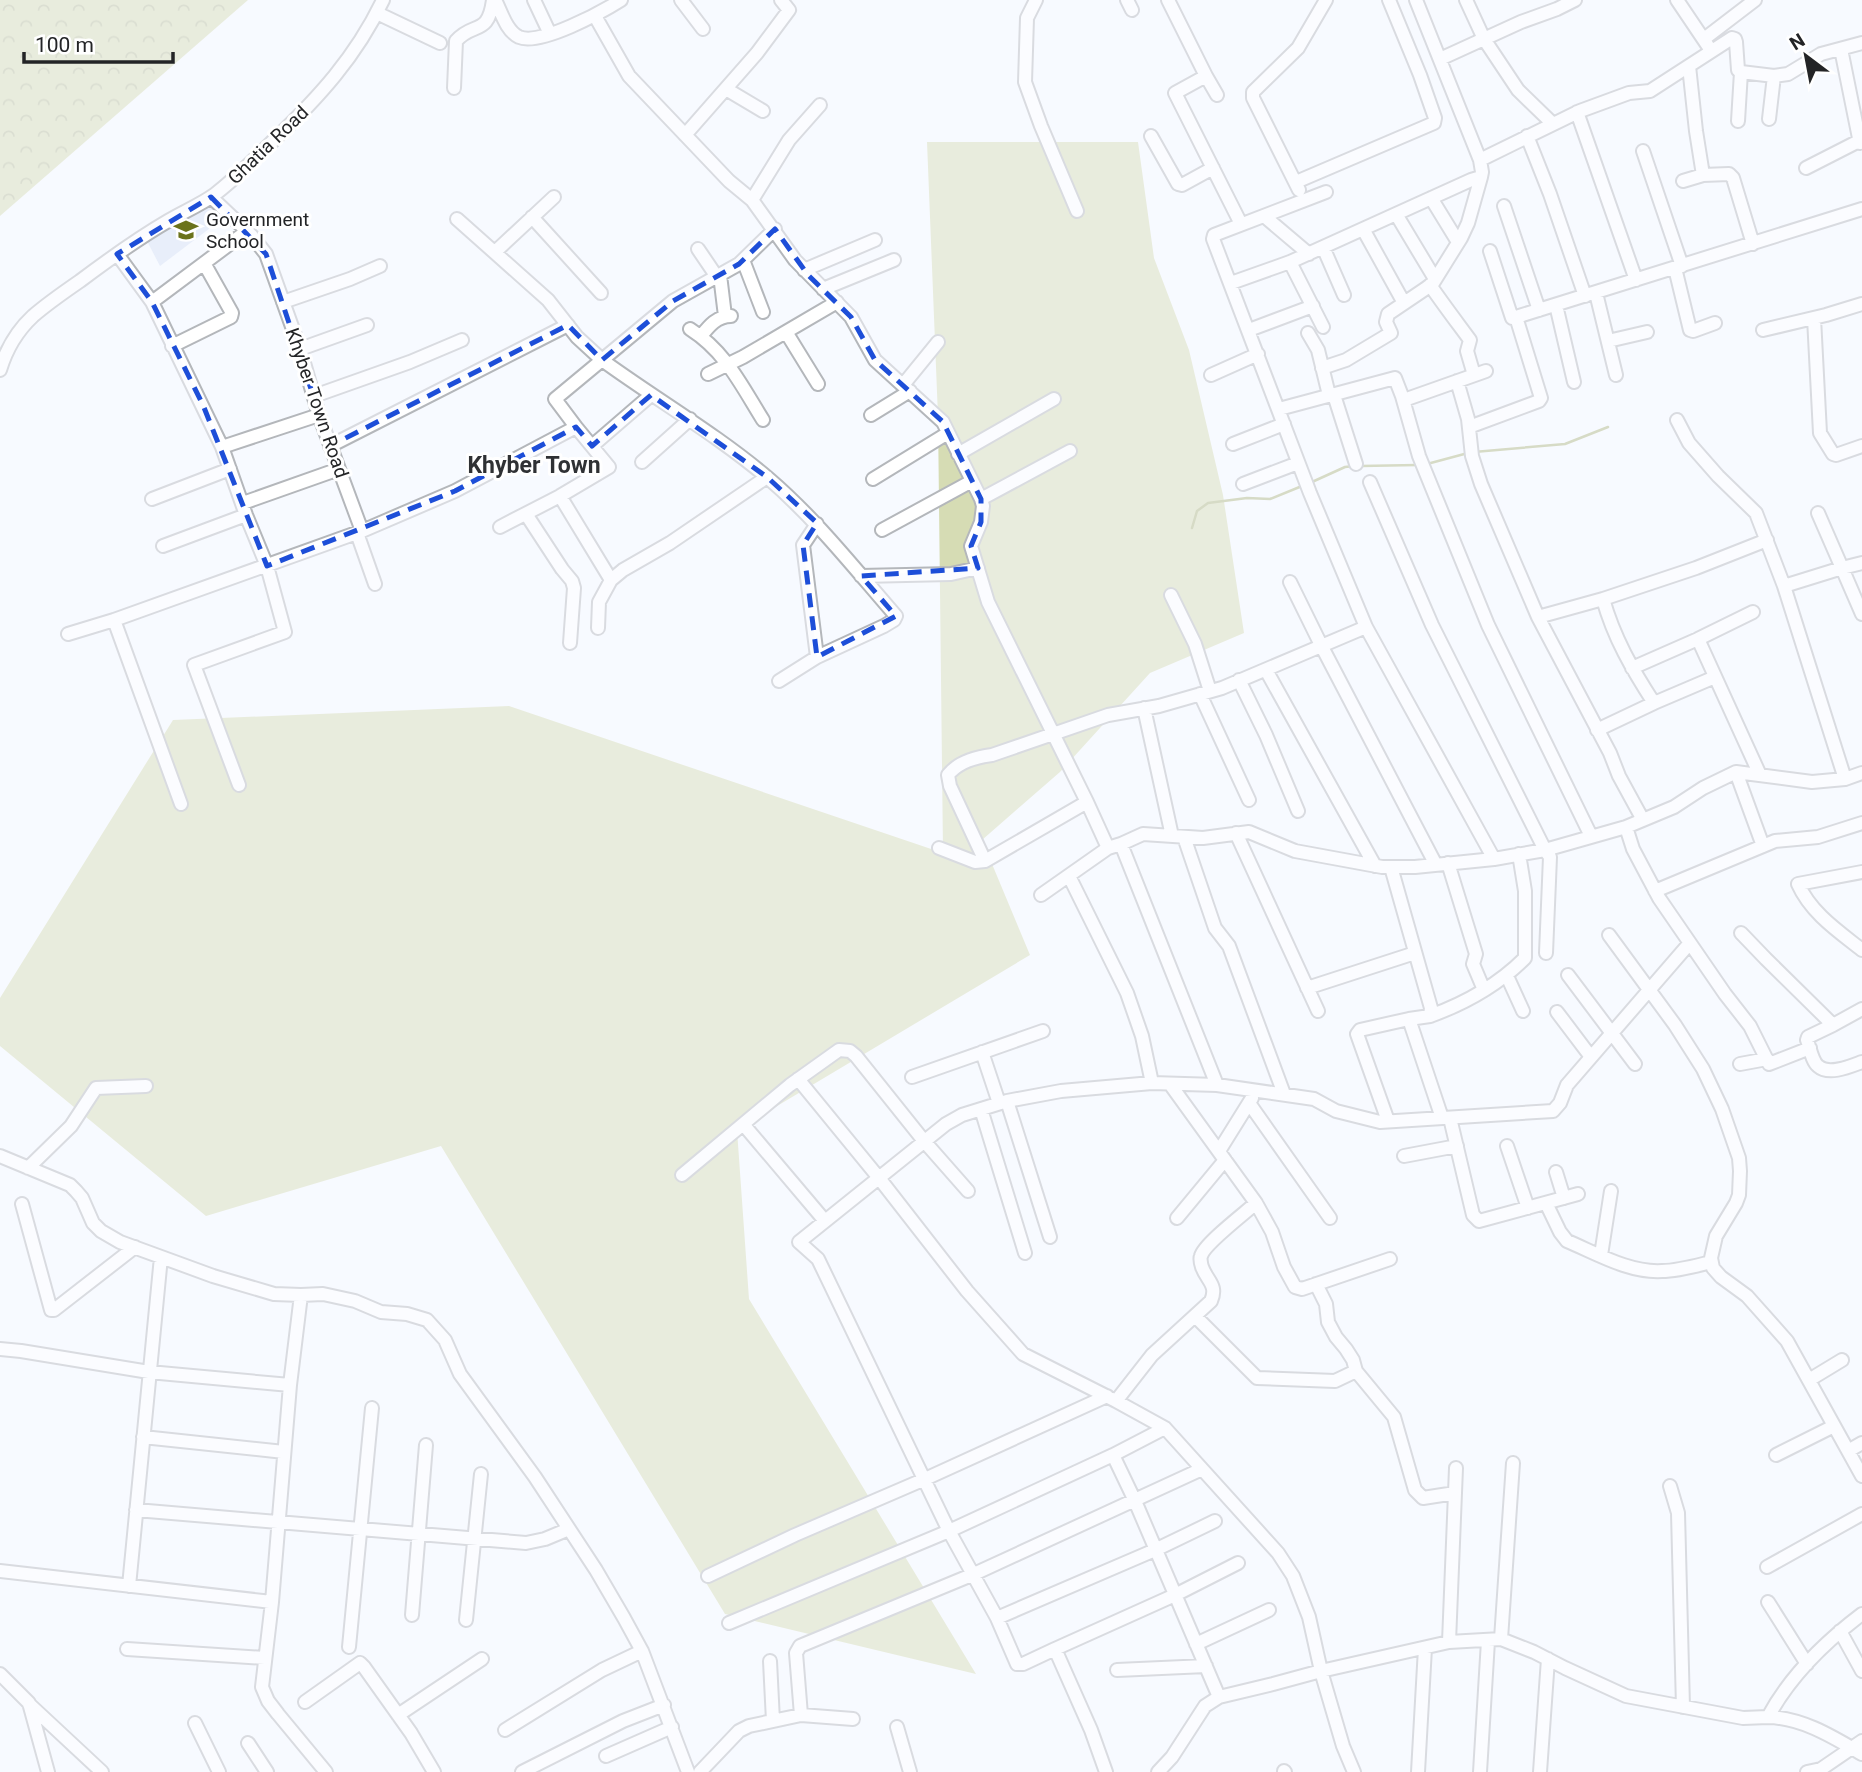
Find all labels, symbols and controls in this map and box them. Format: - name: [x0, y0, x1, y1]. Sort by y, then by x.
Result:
- scale bar: [24, 21, 173, 65]
- north arrow: [1771, 21, 1841, 91]
- text: N: [1785, 29, 1809, 55]
- text: 100 m: [35, 33, 94, 57]
- street label: Ghatia Road: [223, 101, 313, 189]
- place label: Government School: [206, 208, 309, 253]
- school or university icon: Government School: [172, 216, 200, 244]
- street label: Khyber Town Road: [281, 325, 353, 481]
- district label: Khyber Town: [467, 452, 601, 479]

